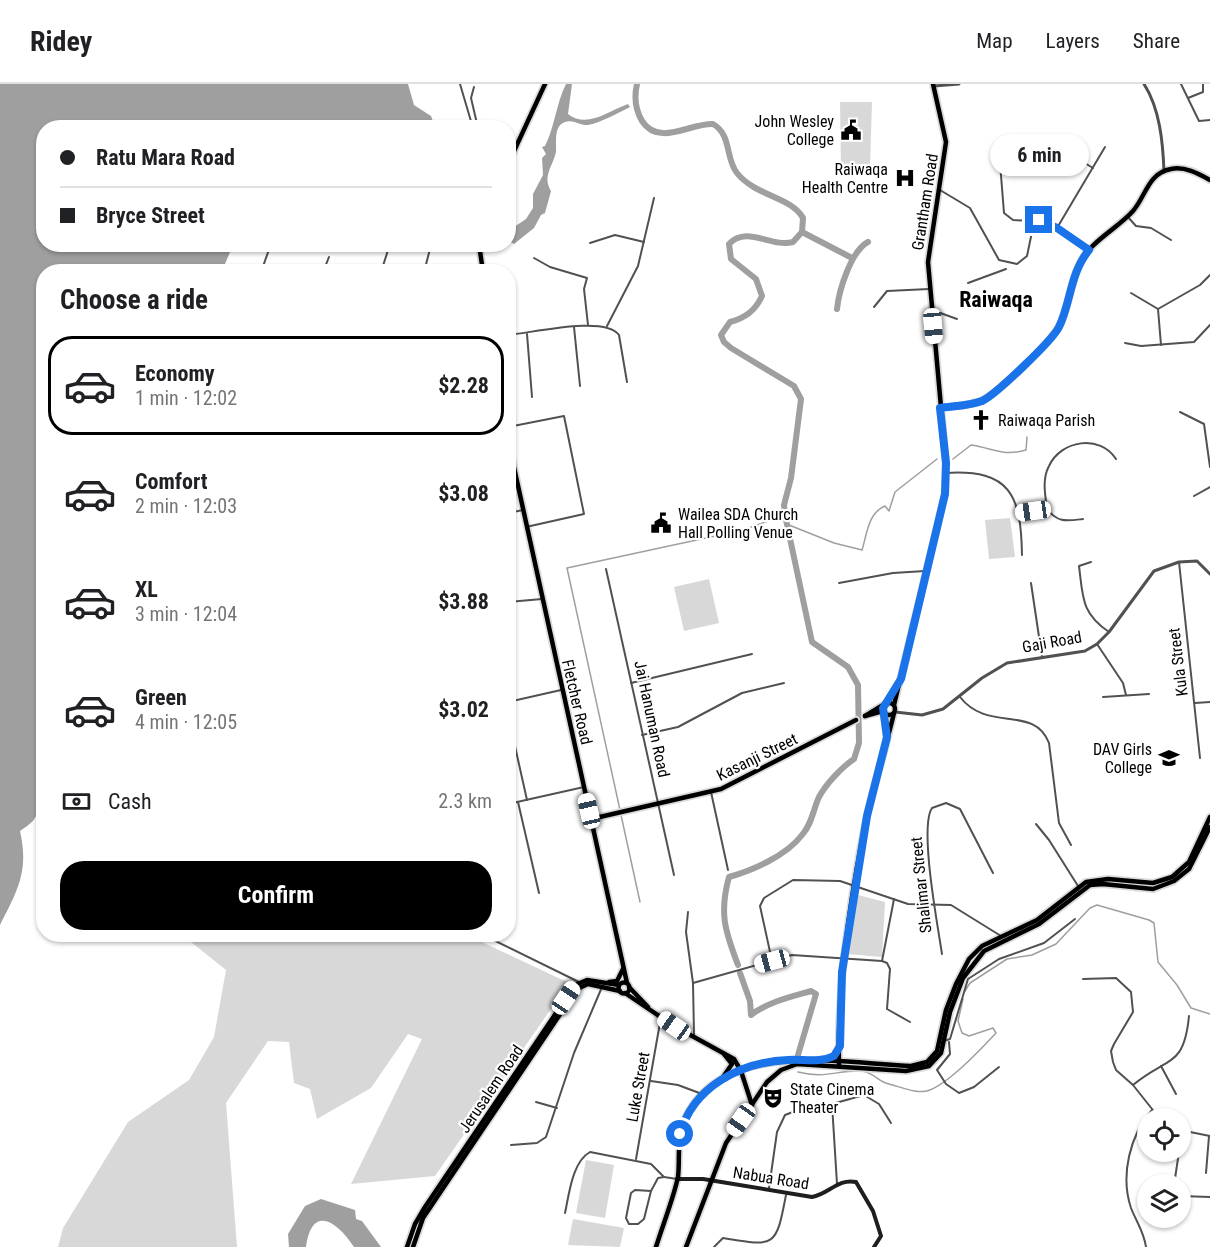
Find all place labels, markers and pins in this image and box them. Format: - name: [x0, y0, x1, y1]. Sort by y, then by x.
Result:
- place label: John Wesley College: [755, 112, 834, 149]
- public building icon: John Wesley College: [839, 118, 863, 142]
- place label: Raiwaqa Health Centre: [802, 160, 888, 197]
- hospital icon: Raiwaqa Health Centre: [893, 166, 917, 190]
- church icon: Raiwaqa Parish: [969, 408, 993, 432]
- place label: Raiwaqa Parish: [998, 411, 1095, 430]
- place label: Wailea SDA Church Hall Polling Venue: [678, 505, 798, 542]
- public building icon: Wailea SDA Church Hall Polling Venue: [649, 511, 673, 535]
- place label: DAV Girls College: [1093, 740, 1152, 777]
- school or university icon: DAV Girls College: [1157, 746, 1181, 770]
- place label: State Cinema Theater: [790, 1080, 874, 1117]
- theatre icon: State Cinema Theater: [761, 1086, 785, 1110]

